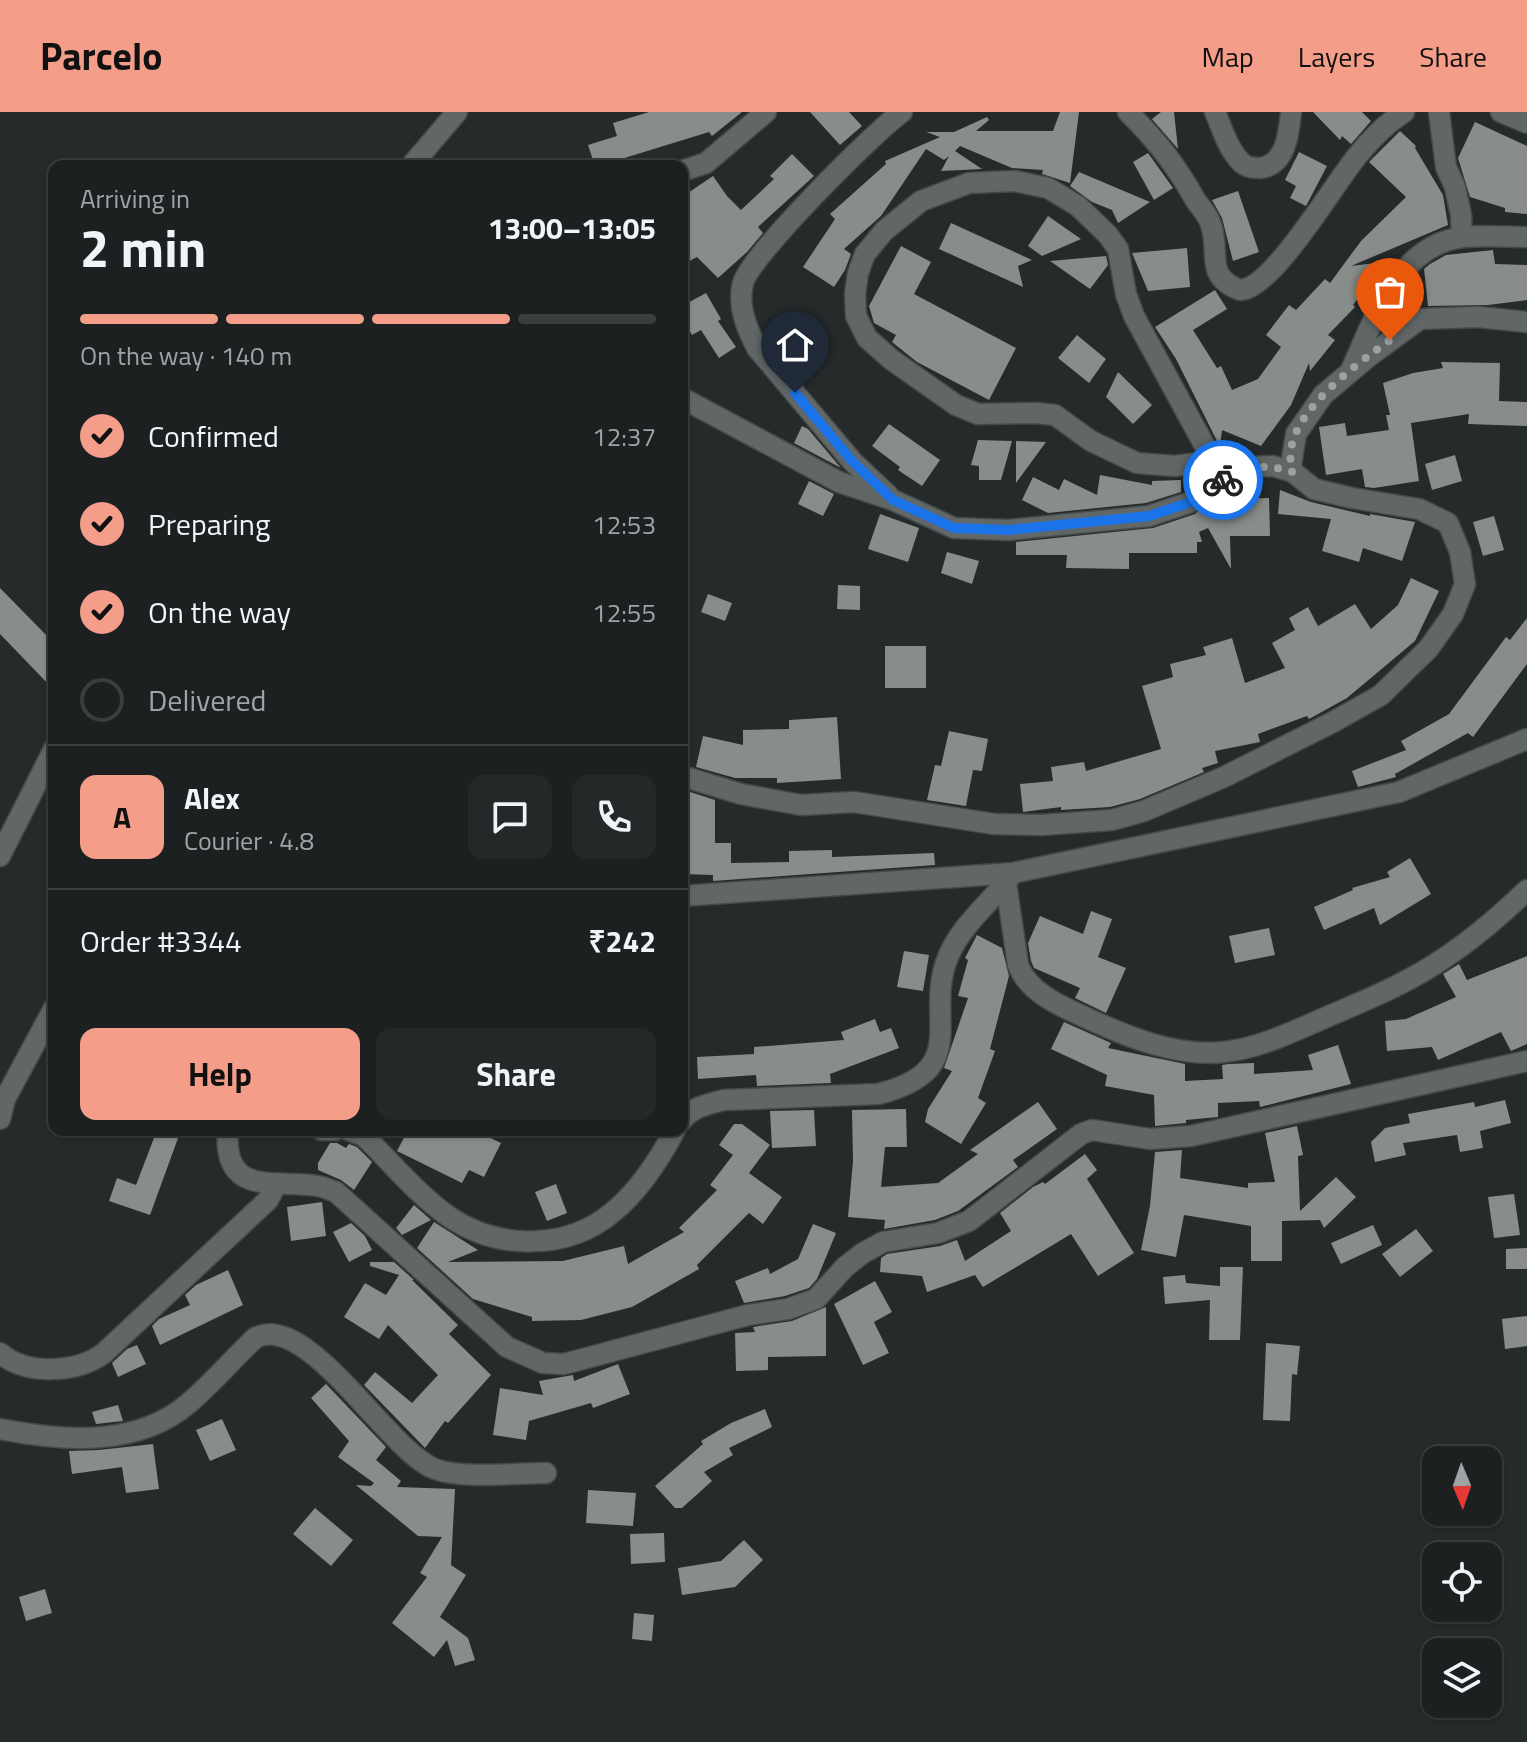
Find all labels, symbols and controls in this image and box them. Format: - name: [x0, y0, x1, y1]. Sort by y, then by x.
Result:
- text: Parcelo: [40, 27, 162, 85]
- text: Map: [1201, 35, 1254, 78]
- text: Layers: [1298, 35, 1375, 78]
- text: Share: [1419, 35, 1487, 78]
- text: Arriving in: [80, 179, 190, 218]
- text: 13:00–13:05: [488, 205, 656, 251]
- text: 2 min: [80, 208, 206, 287]
- pin: [1356, 258, 1424, 340]
- icon: bag: [1368, 270, 1412, 314]
- pin: [761, 311, 829, 393]
- icon: home: [773, 323, 817, 367]
- text: On the way · 140 m: [80, 336, 292, 375]
- text: Confirmed: [148, 413, 279, 459]
- icon: check: [80, 414, 124, 458]
- text: 12:37: [592, 417, 656, 456]
- courier: [1183, 440, 1263, 520]
- icon: bike: [1201, 458, 1245, 502]
- text: Preparing: [148, 501, 270, 547]
- icon: check: [80, 502, 124, 546]
- text: 12:53: [592, 505, 656, 544]
- text: On the way: [148, 589, 291, 635]
- icon: check: [80, 590, 124, 634]
- text: 12:55: [592, 593, 656, 632]
- text: Delivered: [148, 677, 266, 723]
- text: Alex: [184, 775, 240, 821]
- button: chat: [468, 775, 552, 859]
- button: phone: [572, 775, 656, 859]
- text: A: [113, 794, 131, 840]
- text: Courier · 4.8: [184, 821, 314, 860]
- text: Order #3344: [80, 918, 242, 964]
- text: ₹242: [588, 918, 656, 964]
- button: Help: [80, 1028, 360, 1120]
- button: Share: [376, 1028, 656, 1120]
- north arrow: [1422, 1446, 1502, 1526]
- map controls: [1422, 1446, 1502, 1718]
- button: locate: [1422, 1542, 1502, 1622]
- button: layers: [1422, 1638, 1502, 1718]

